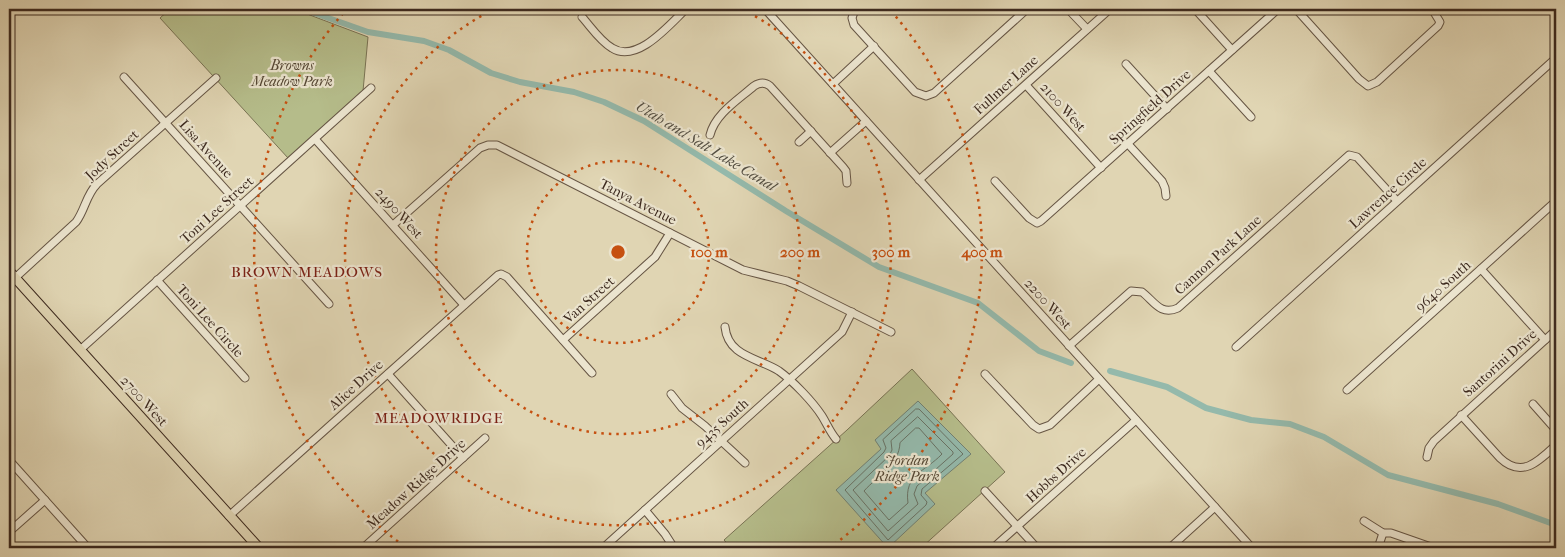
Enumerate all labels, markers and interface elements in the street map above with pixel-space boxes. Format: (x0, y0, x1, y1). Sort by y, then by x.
street label: Fullmer Lane (970, 52, 1042, 118)
park label: Browns Meadow Park (250, 57, 333, 90)
street label: Springfield Drive (1106, 66, 1194, 148)
street label: 2100 West (1036, 79, 1090, 135)
water label: Utah and Salt Lake Canal (632, 97, 782, 196)
street label: Lisa Avenue (175, 116, 237, 182)
street label: Jody Street (81, 126, 142, 185)
street label: Lawrence Circle (1346, 154, 1430, 232)
street label: Toni Lee Street (177, 173, 257, 247)
street label: Tanya Avenue (597, 175, 680, 229)
street label: 2490 West (371, 184, 427, 242)
street label: Cannon Park Lane (1171, 212, 1265, 298)
centre of rings (609, 243, 627, 261)
text: 100 m (690, 243, 728, 261)
text: 200 m (780, 243, 820, 261)
text: 300 m (872, 243, 911, 261)
text: 400 m (960, 243, 1003, 261)
street label: 9640 South (1412, 257, 1474, 315)
district label: BROWN MEADOWS (231, 263, 383, 281)
street label: Van Street (559, 273, 618, 328)
street label: 2200 West (1021, 275, 1075, 333)
street label: Toni Lee Circle (173, 281, 247, 361)
street label: Santorini Drive (1460, 325, 1540, 401)
street label: Alice Drive (325, 356, 387, 415)
street label: 2700 West (117, 372, 171, 430)
street label: 9435 South (692, 395, 752, 451)
district label: MEADOWRIDGE (374, 409, 504, 427)
street label: Meadow Ridge Drive (363, 435, 469, 533)
street label: Hobbs Drive (1022, 444, 1090, 506)
park label: Jordan Ridge Park (873, 452, 940, 485)

